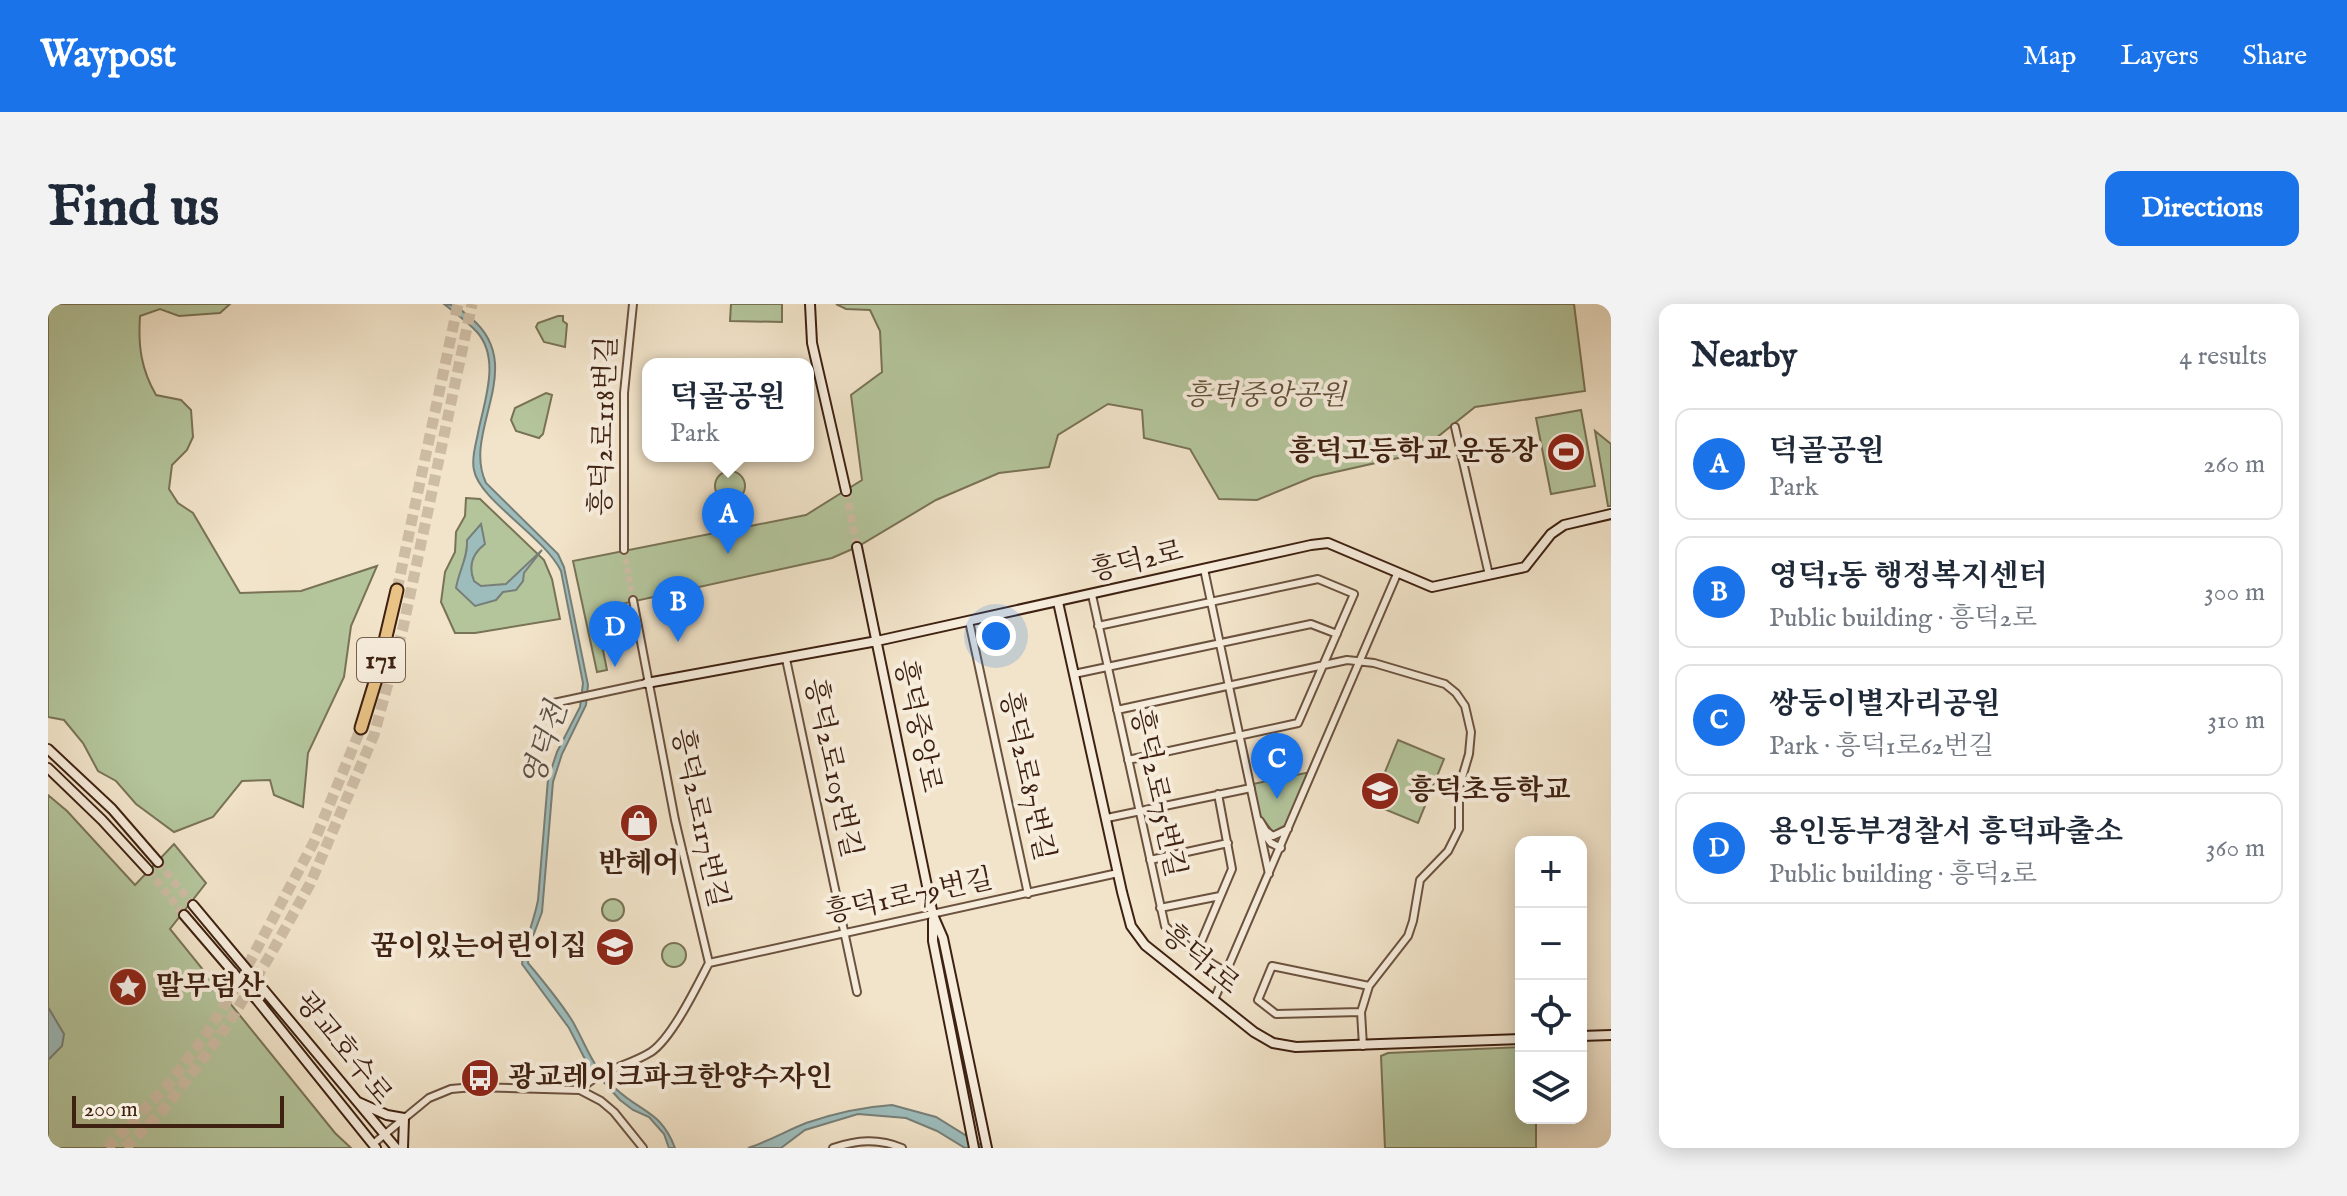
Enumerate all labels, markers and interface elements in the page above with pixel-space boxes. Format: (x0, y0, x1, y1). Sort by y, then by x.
text: Waypost (40, 32, 176, 80)
text: Map (2023, 39, 2076, 74)
text: Layers (2120, 39, 2199, 74)
text: Share (2243, 39, 2307, 74)
button: Directions (2105, 171, 2299, 246)
text: Find us (48, 173, 219, 244)
street label: 흥덕2로118번길 (584, 335, 626, 517)
text: Nearby (1691, 335, 1797, 378)
text: 4 results (2179, 340, 2267, 373)
popup (642, 358, 814, 462)
text: 덕골공원 (670, 379, 786, 417)
park label: 흥덕중앙공원 (1184, 379, 1348, 414)
text: Park (670, 417, 720, 450)
sports icon: 흥덕고등학교 운동장 (1545, 431, 1587, 473)
text: 덕골공원 (1769, 433, 1885, 471)
place label: 흥덕고등학교 운동장 (1288, 435, 1539, 470)
text: A (1710, 448, 1728, 481)
text: 260 m (2203, 448, 2265, 481)
text: Park (1769, 471, 1818, 504)
pin: A (702, 488, 754, 554)
street label: 흥덕2로 (1087, 534, 1187, 590)
text: 영덕1동 행정복지센터 (1769, 558, 2048, 596)
pin: B (652, 576, 704, 642)
text: B (1710, 576, 1728, 609)
text: 300 m (2204, 576, 2265, 609)
pin: D (589, 601, 641, 667)
text: Public building · 흥덕2로 (1769, 602, 2037, 635)
your location (976, 616, 1016, 656)
road number: 171 (357, 638, 405, 682)
street label: 흥덕중앙로 (886, 656, 948, 796)
street label: 흥덕2로105번길 (796, 675, 868, 861)
text: 쌍둥이별자리공원 (1769, 686, 2001, 724)
street label: 흥덕2로87번길 (991, 688, 1061, 864)
water label: 영덕천 (514, 696, 578, 792)
text: C (1710, 704, 1728, 737)
text: 310 m (2207, 704, 2265, 737)
street label: 흥덕2로75번길 (1122, 705, 1192, 881)
street label: 흥덕2로117번길 (663, 725, 735, 911)
text: Park · 흥덕1로62번길 (1769, 730, 1994, 763)
pin: C (1251, 733, 1303, 799)
school or university icon: 흥덕초등학교 (1359, 770, 1401, 812)
place label: 흥덕초등학교 (1408, 774, 1570, 809)
shop icon: 반헤어 (618, 802, 660, 844)
text: 용인동부경찰서 흥덕파출소 (1769, 814, 2123, 852)
text: D (1709, 832, 1729, 865)
text: 360 m (2206, 832, 2265, 865)
map controls (1515, 836, 1587, 1124)
button: + (1515, 836, 1587, 908)
place label: 반헤어 (598, 847, 680, 882)
text: Public building · 흥덕2로 (1769, 858, 2037, 891)
street label: 흥덕1로79번길 (822, 862, 996, 932)
button: − (1515, 908, 1587, 980)
street label: 흥덕1로 (1154, 917, 1246, 1003)
school or university icon: 꿈이있는어린이집 (594, 926, 636, 968)
place label: 꿈이있는어린이집 (371, 930, 587, 965)
place icon: 말무덤산 (107, 966, 149, 1008)
place label: 말무덤산 (156, 970, 265, 1005)
button: locate (1515, 980, 1587, 1052)
street label: 광교호수로 (287, 985, 399, 1113)
button: layers (1515, 1052, 1587, 1124)
bus stop icon: 광교레이크파크한양수자인 (459, 1057, 501, 1099)
place label: 광교레이크파크한양수자인 (508, 1061, 833, 1096)
scale bar (72, 1092, 284, 1128)
text: 200 m (84, 1096, 138, 1124)

